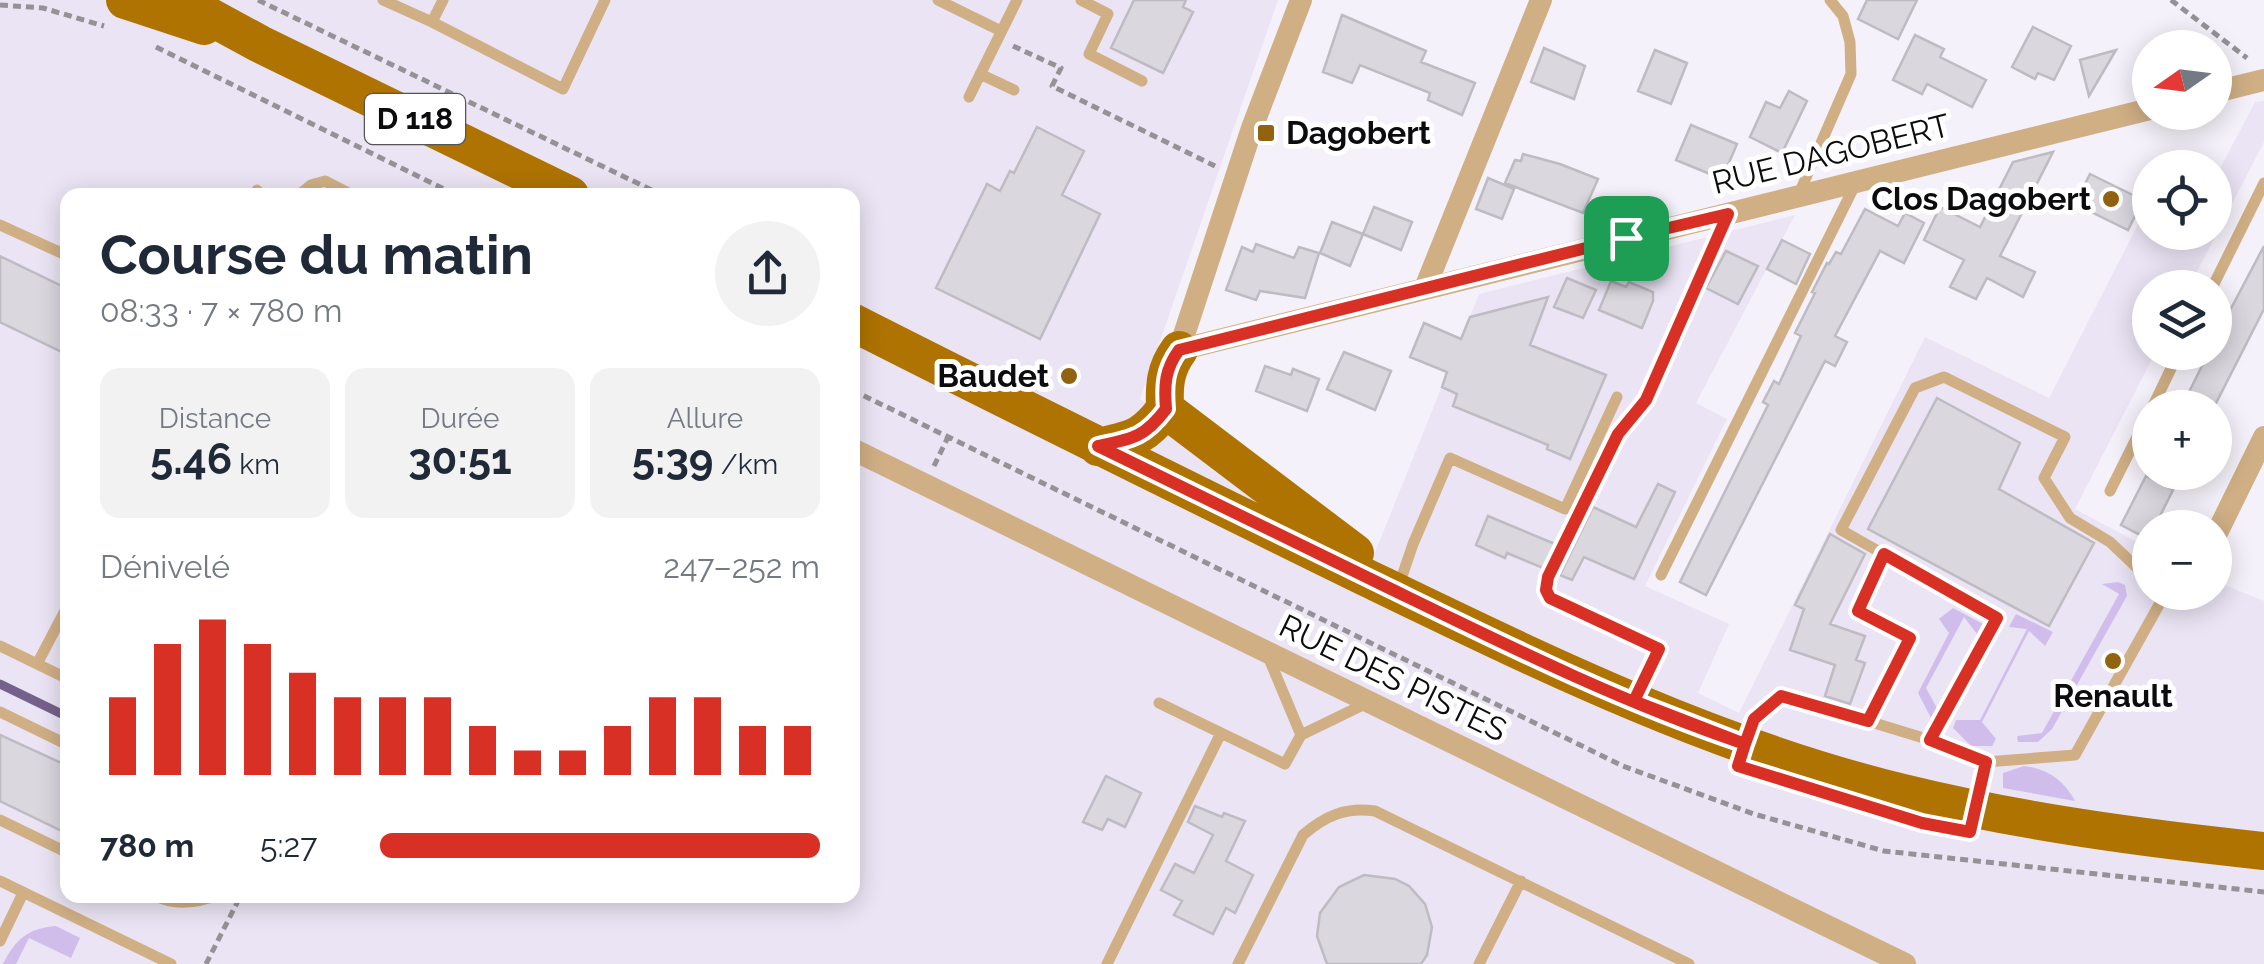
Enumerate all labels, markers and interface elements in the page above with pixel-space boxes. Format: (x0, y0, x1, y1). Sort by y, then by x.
north arrow (2132, 30, 2232, 130)
map controls (2132, 30, 2232, 610)
road number: D 118 (365, 94, 465, 144)
street label: RUE DAGOBERT (1708, 106, 1953, 201)
place label: Dagobert (1286, 114, 1431, 151)
marker: Dagobert (1255, 122, 1277, 144)
button: locate (2132, 150, 2232, 250)
place label: Clos Dagobert (1871, 180, 2091, 217)
marker: Clos Dagobert (2100, 188, 2122, 210)
pin (1584, 196, 1669, 281)
icon: arrive (1599, 211, 1654, 266)
button: share (715, 221, 820, 326)
text: Course du matin (100, 222, 533, 287)
button: layers (2132, 270, 2232, 370)
text: 08:33 · 7 × 780 m (100, 292, 342, 329)
place label: Baudet (937, 357, 1049, 394)
marker: Baudet (1058, 365, 1080, 387)
button: + (2132, 390, 2232, 490)
text: Distance (159, 402, 271, 435)
text: Durée (421, 402, 499, 435)
text: Allure (667, 402, 743, 435)
text: 5.46 (150, 435, 232, 484)
text: 30:51 (408, 435, 512, 484)
text: 5:39 (632, 435, 714, 484)
text: km (232, 448, 280, 481)
text: /km (714, 448, 778, 481)
button: − (2132, 510, 2232, 610)
text: Dénivelé (100, 548, 230, 585)
text: 247–252 m (663, 548, 820, 585)
street label: RUE DES PISTES (1274, 607, 1513, 749)
marker: Renault (2102, 650, 2124, 672)
place label: Renault (2053, 677, 2173, 714)
text: 780 m (100, 827, 194, 864)
text: 5:27 (260, 827, 317, 864)

